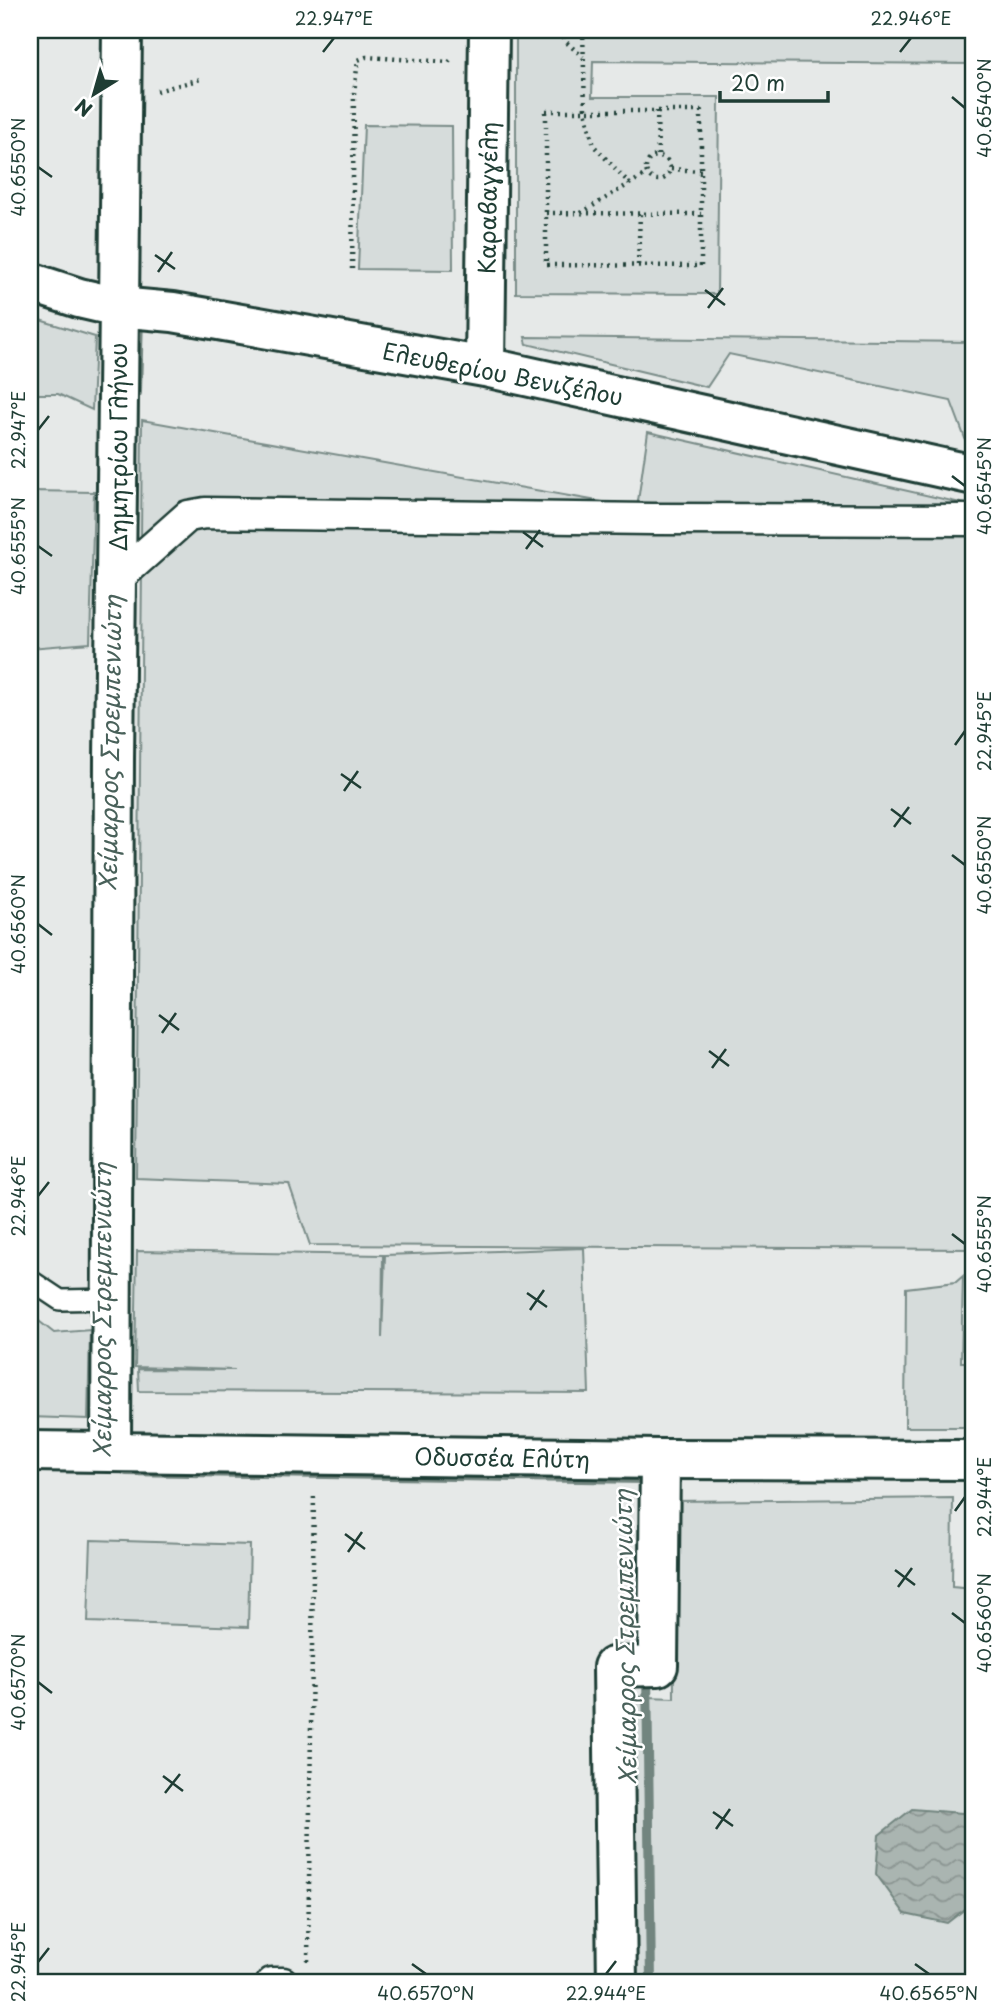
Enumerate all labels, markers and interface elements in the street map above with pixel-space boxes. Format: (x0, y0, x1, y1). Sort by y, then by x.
text: 22.947°E (295, 4, 373, 31)
text: 22.946°E (870, 4, 952, 31)
text: 40.6540°N (970, 58, 997, 158)
north arrow (60, 60, 130, 130)
scale bar (720, 60, 829, 104)
text: 20 m (731, 66, 785, 98)
text: N (69, 93, 98, 124)
text: 40.6550°N (4, 117, 31, 217)
street label: Καραβαγγέλη (468, 122, 506, 274)
street label: Ελευθερίου Βενιζέλου (380, 332, 626, 414)
street label: Δημητρίου Γλήνου (100, 343, 135, 551)
text: 22.947°E (4, 391, 31, 469)
text: 40.6545°N (970, 437, 997, 535)
text: 40.6555°N (4, 497, 31, 595)
water label: Χείμαρρος Στρεμπενιώτη (88, 595, 130, 891)
text: 22.945°E (970, 691, 997, 771)
text: 40.6550°N (970, 815, 997, 915)
text: 40.6560°N (4, 874, 31, 974)
text: 22.946°E (4, 1155, 31, 1237)
water label: Χείμαρρος Στρεμπενιώτη (83, 1162, 119, 1458)
text: 40.6555°N (970, 1195, 997, 1293)
street label: Οδυσσέα Ελύτη (414, 1438, 590, 1476)
text: 22.944°E (970, 1457, 997, 1537)
water label: Χείμαρρος Στρεμπενιώτη (603, 1489, 645, 1785)
text: 40.6560°N (970, 1573, 997, 1673)
text: 40.6570°N (4, 1633, 31, 1731)
text: 22.945°E (4, 1922, 31, 2002)
text: 40.6570°N (377, 1979, 475, 2006)
text: 22.944°E (566, 1979, 646, 2006)
text: 40.6565°N (880, 1979, 978, 2006)

